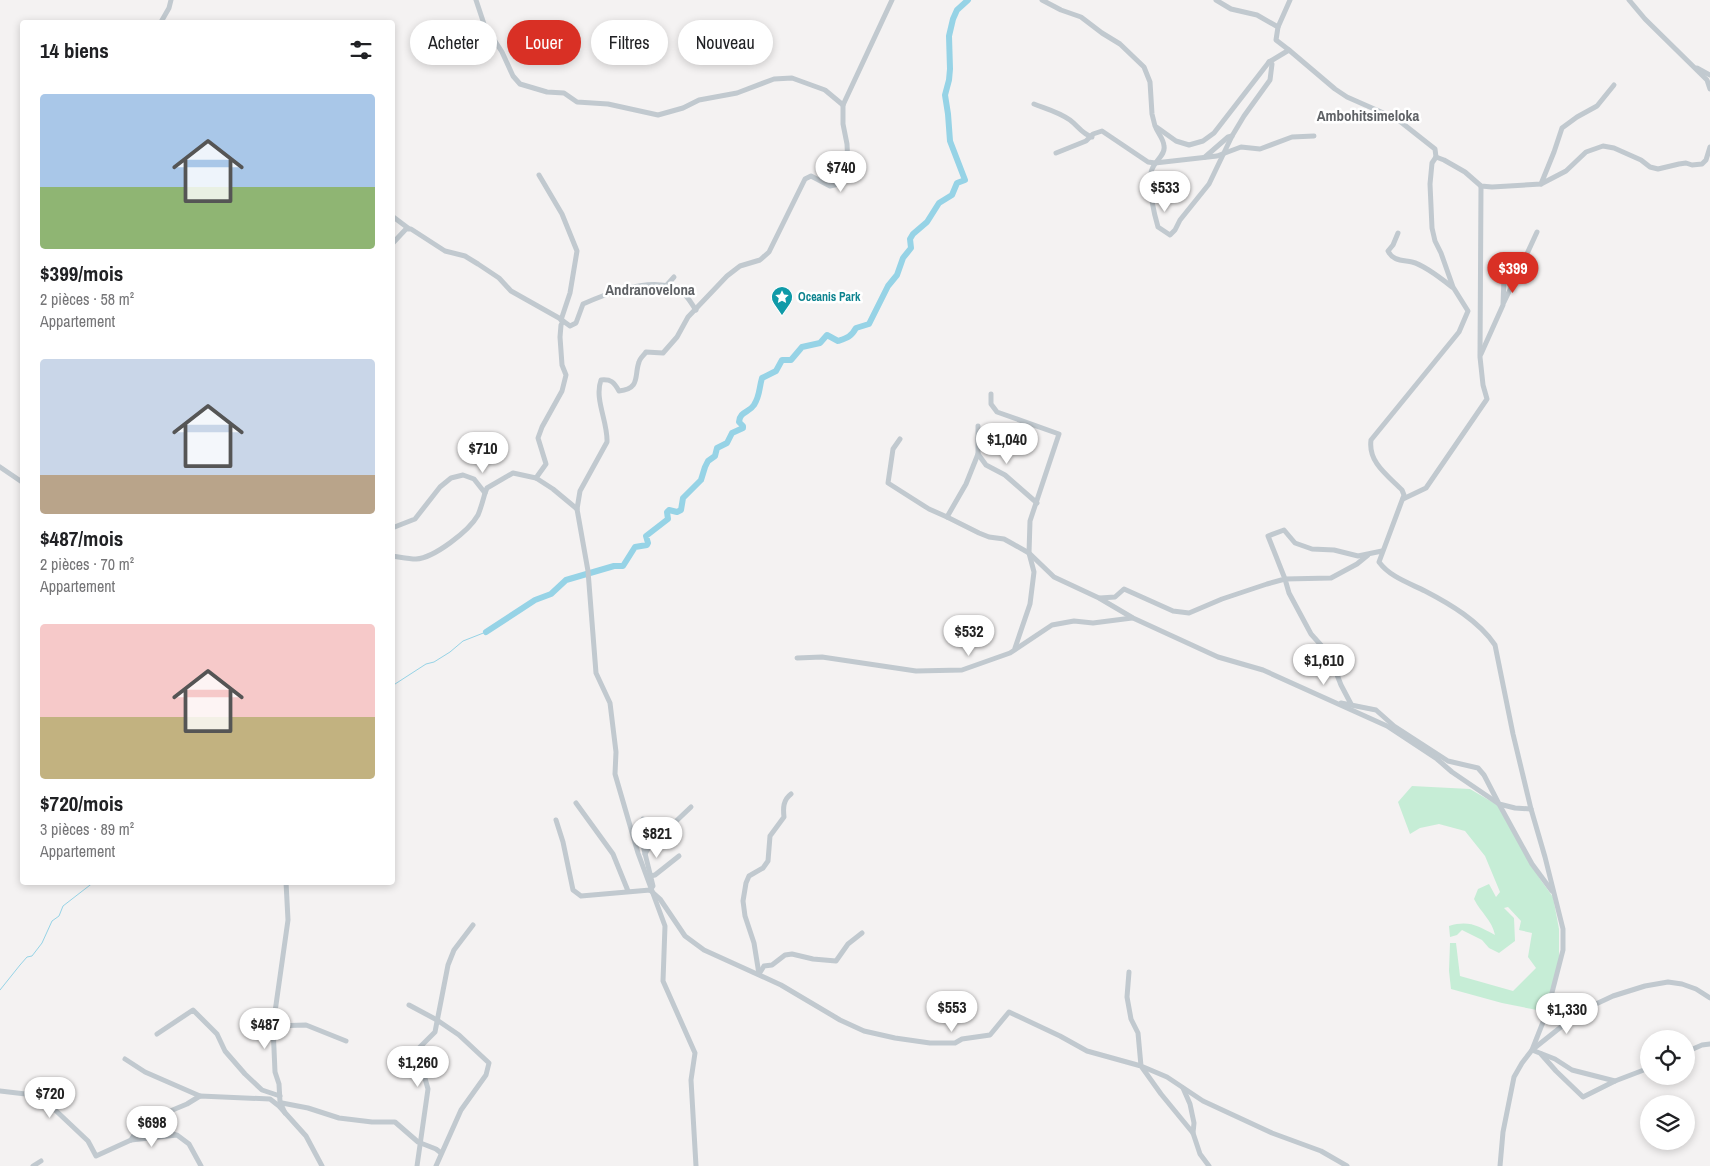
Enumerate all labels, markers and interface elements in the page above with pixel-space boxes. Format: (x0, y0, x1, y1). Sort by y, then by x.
chip: Acheter (410, 20, 497, 65)
chip: Louer (507, 20, 581, 65)
chip: Filtres (591, 20, 668, 65)
chip: Nouveau (678, 20, 773, 65)
text: 14 biens (40, 36, 109, 65)
icon: filters (347, 36, 375, 64)
district label: Ambohitsimeloka (1317, 105, 1419, 126)
icon: home (163, 126, 253, 216)
pin: $740 (811, 150, 871, 193)
text: $740 (826, 156, 856, 178)
pin: $533 (1135, 170, 1195, 213)
text: $533 (1150, 176, 1180, 198)
pin: $399 (1483, 252, 1543, 294)
text: $399 (1498, 257, 1528, 279)
text: $399/mois (40, 259, 123, 288)
district label: Andranovelona (605, 279, 695, 300)
place icon: Oceanis Park (770, 285, 794, 316)
text: 2 pièces · 58 m² (40, 288, 134, 310)
place label: Oceanis Park (798, 289, 861, 305)
text: Appartement (40, 310, 115, 332)
icon: home (163, 391, 253, 481)
pin: $1,040 (966, 422, 1048, 465)
text: $1,040 (987, 428, 1027, 450)
pin: $710 (453, 432, 513, 474)
text: $710 (468, 437, 498, 459)
text: $487/mois (40, 524, 123, 553)
text: 2 pièces · 70 m² (40, 553, 134, 575)
text: Appartement (40, 575, 115, 597)
pin: $532 (939, 614, 999, 657)
text: $532 (954, 620, 984, 642)
pin: $1,610 (1283, 644, 1365, 686)
text: $1,610 (1304, 649, 1344, 671)
icon: home (163, 656, 253, 746)
text: $720/mois (40, 789, 123, 818)
pin: $821 (627, 816, 687, 859)
text: 3 pièces · 89 m² (40, 818, 134, 840)
text: $821 (642, 822, 672, 844)
text: Appartement (40, 840, 115, 862)
pin: $553 (922, 990, 982, 1033)
pin: $1,330 (1526, 992, 1608, 1035)
text: $553 (937, 996, 967, 1018)
text: $1,330 (1547, 998, 1587, 1020)
pin: $487 (235, 1008, 295, 1050)
text: $487 (250, 1013, 280, 1035)
map controls (1640, 1030, 1695, 1150)
button: locate (1640, 1030, 1695, 1085)
pin: $1,260 (377, 1046, 459, 1088)
text: $1,260 (398, 1051, 438, 1073)
pin: $720 (20, 1076, 80, 1119)
text: $720 (35, 1082, 65, 1104)
button: layers (1640, 1095, 1695, 1150)
pin: $698 (122, 1106, 182, 1148)
text: $698 (137, 1111, 167, 1133)

